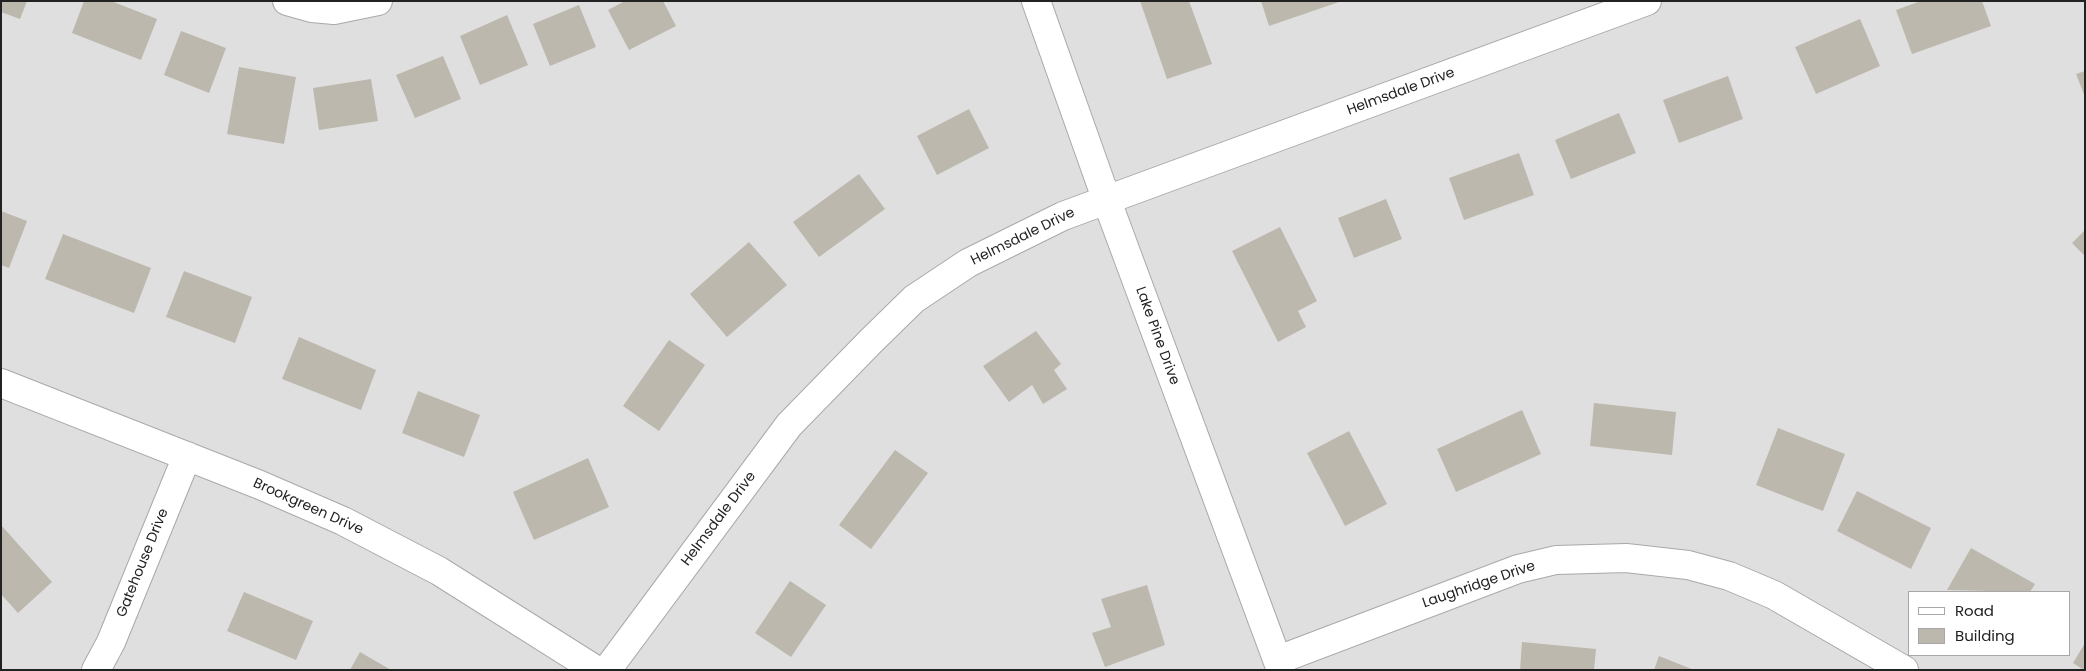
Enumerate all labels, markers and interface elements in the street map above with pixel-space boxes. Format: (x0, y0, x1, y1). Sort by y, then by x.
street label: Helmsdale Drive (1345, 65, 1457, 119)
street label: Helmsdale Drive (968, 205, 1078, 269)
street label: Lake Pine Drive (1131, 285, 1183, 387)
street label: Helmsdale Drive (678, 469, 760, 569)
street label: Brookgreen Drive (250, 475, 366, 539)
street label: Gatehouse Drive (114, 506, 172, 620)
street label: Laughridge Drive (1420, 558, 1538, 612)
legend (1908, 591, 2071, 656)
text: Road (1955, 600, 1994, 621)
text: Building (1955, 625, 2015, 646)

